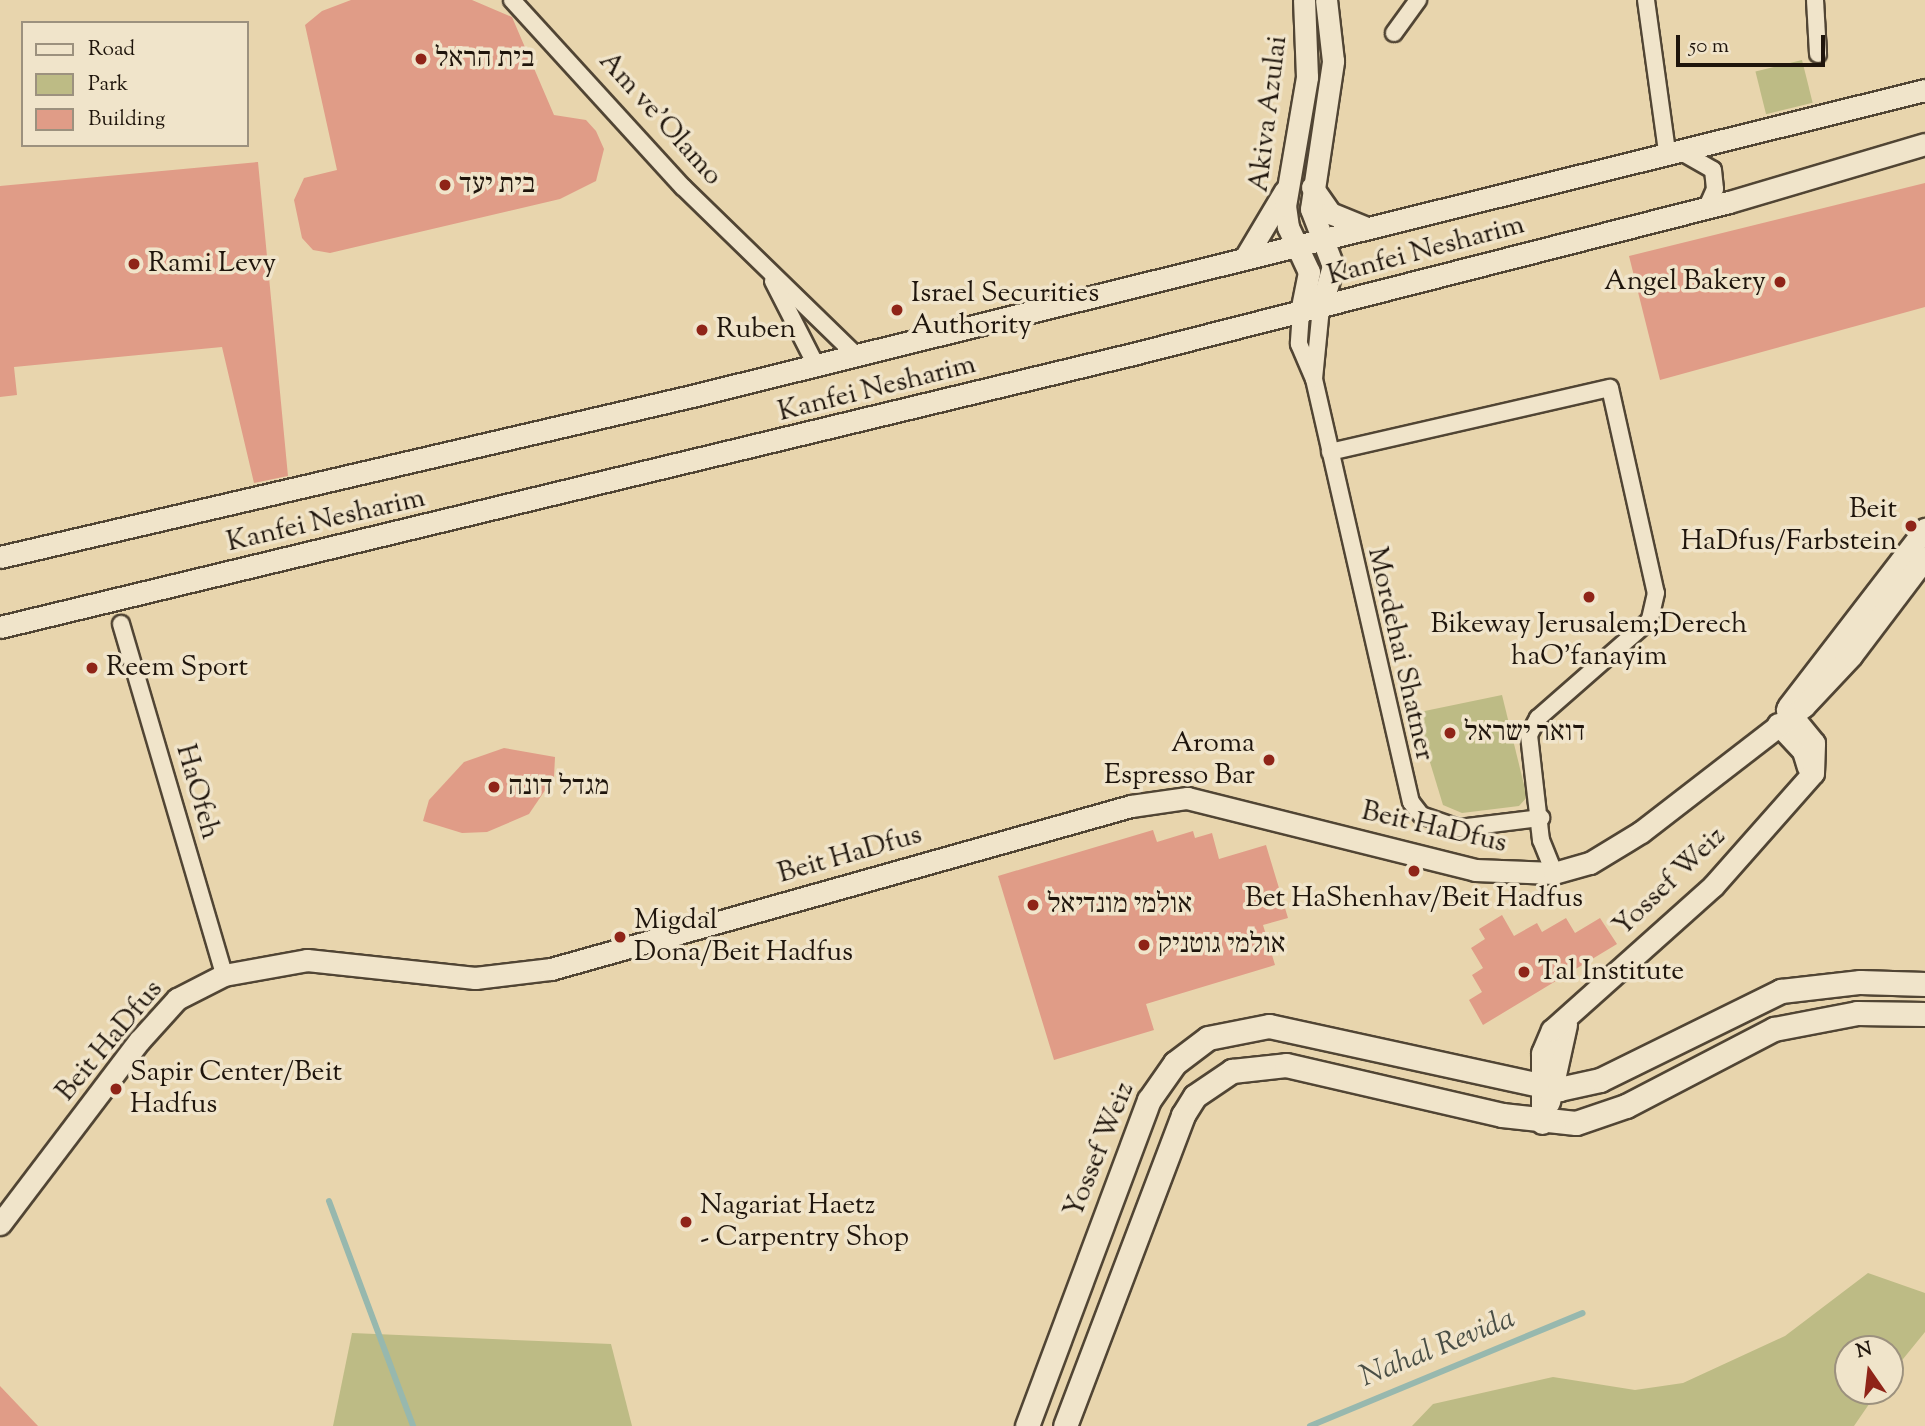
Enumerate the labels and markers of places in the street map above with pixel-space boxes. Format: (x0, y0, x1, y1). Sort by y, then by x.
place label: בית הראל (435, 42, 534, 76)
marker: בית הראל (413, 51, 429, 67)
place label: בית יעד (459, 168, 535, 202)
marker: בית יעד (437, 177, 453, 193)
place label: Rami Levy (148, 247, 276, 281)
marker: Rami Levy (126, 256, 142, 272)
place label: Angel Bakery (1604, 265, 1766, 299)
marker: Angel Bakery (1772, 274, 1788, 290)
place label: Israel Securities Authority (911, 277, 1099, 343)
marker: Israel Securities Authority (889, 302, 905, 318)
place label: Ruben (716, 313, 796, 347)
marker: Ruben (694, 322, 710, 338)
place label: Beit HaDfus/Farbstein (1681, 493, 1897, 559)
marker: Beit HaDfus/Farbstein (1903, 518, 1919, 534)
marker: Bikeway Jerusalem;Derech haO'fanayim (1581, 589, 1597, 605)
place label: Bikeway Jerusalem;Derech haO'fanayim (1431, 608, 1747, 674)
place label: Reem Sport (106, 651, 248, 685)
marker: Reem Sport (84, 660, 100, 676)
place label: דואר ישראל (1464, 716, 1585, 750)
marker: דואר ישראל (1442, 725, 1458, 741)
place label: Aroma Espresso Bar (1104, 727, 1255, 793)
marker: Aroma Espresso Bar (1261, 752, 1277, 768)
place label: מגדל דונה (508, 770, 609, 804)
marker: מגדל דונה (486, 779, 502, 795)
marker: Bet HaShenhav/Beit Hadfus (1406, 863, 1422, 879)
place label: Bet HaShenhav/Beit Hadfus (1245, 882, 1583, 916)
place label: אולמי מונדיאל (1047, 888, 1192, 922)
marker: אולמי מונדיאל (1025, 897, 1041, 913)
place label: Migdal Dona/Beit Hadfus (634, 904, 853, 970)
place label: אולמי גוטניק (1158, 928, 1286, 962)
marker: Migdal Dona/Beit Hadfus (612, 929, 628, 945)
marker: אולמי גוטניק (1136, 937, 1152, 953)
place label: Tal Institute (1538, 955, 1684, 989)
marker: Tal Institute (1516, 964, 1532, 980)
place label: Sapir Center/Beit Hadfus (130, 1056, 342, 1122)
marker: Sapir Center/Beit Hadfus (108, 1081, 124, 1097)
place label: Nagariat Haetz - Carpentry Shop (700, 1189, 909, 1255)
marker: Nagariat Haetz - Carpentry Shop (678, 1214, 694, 1230)

